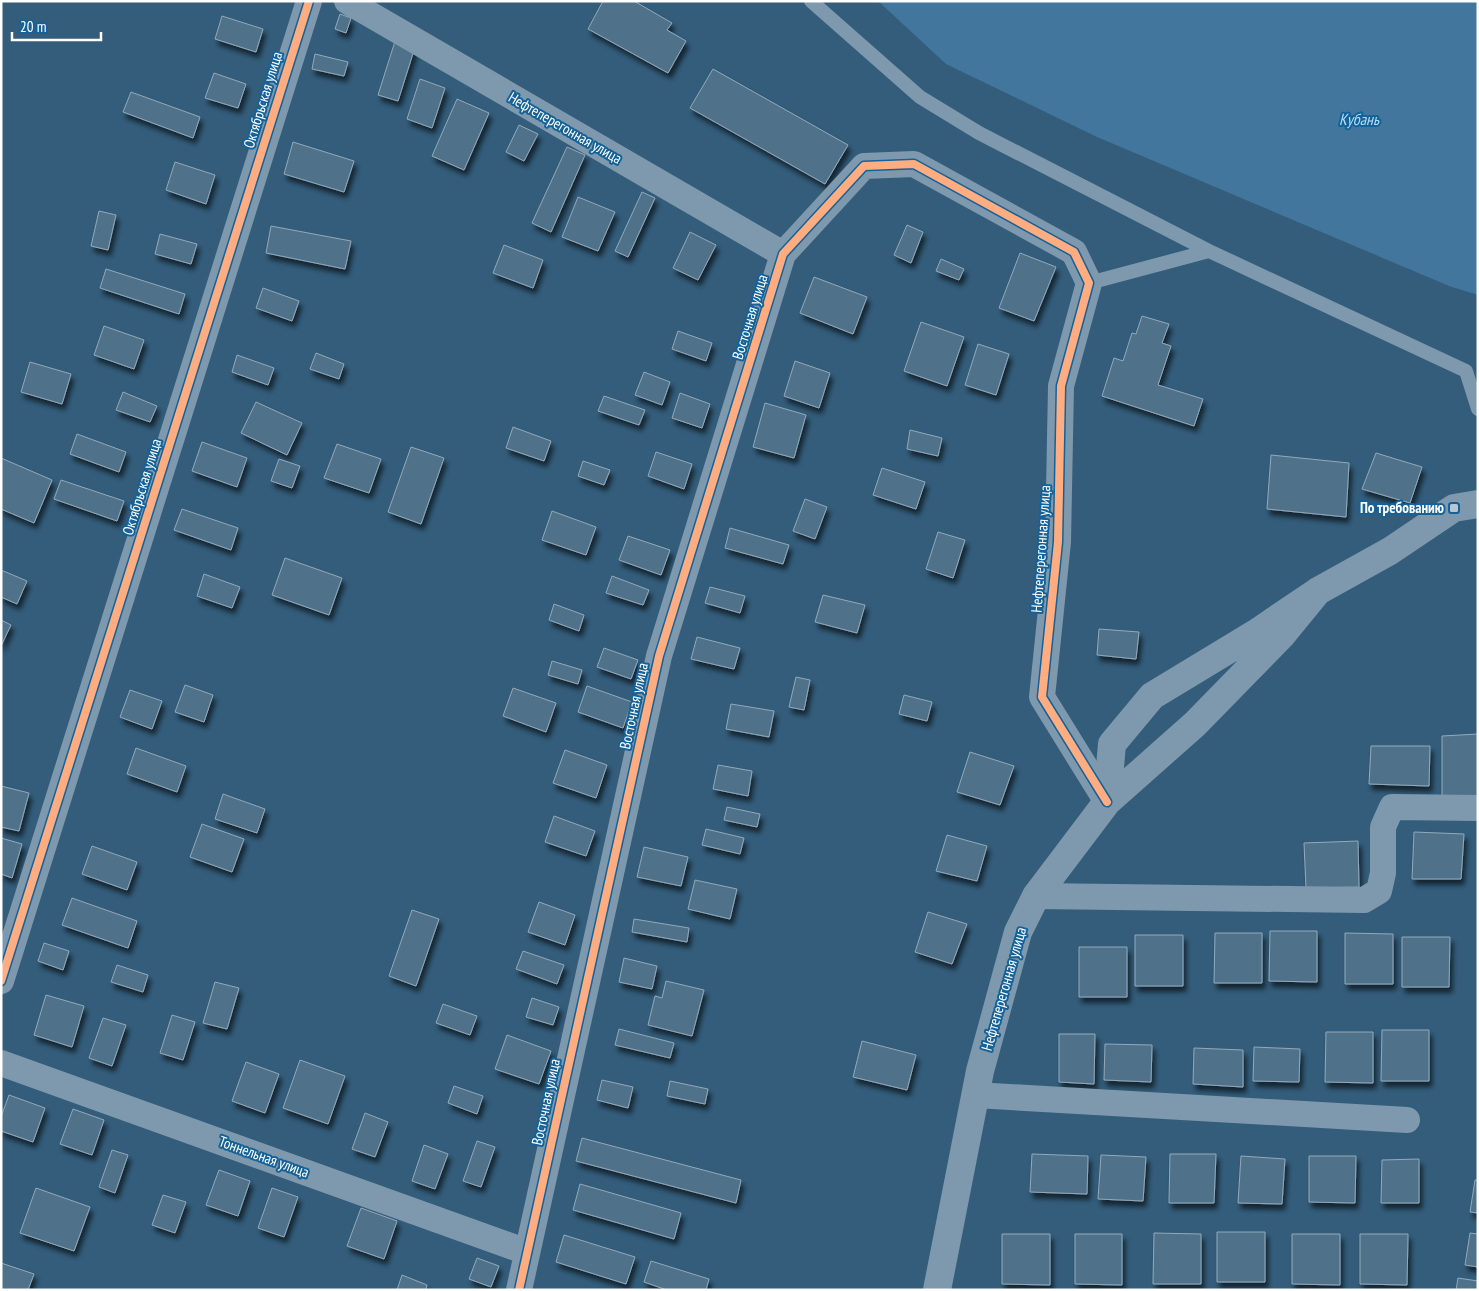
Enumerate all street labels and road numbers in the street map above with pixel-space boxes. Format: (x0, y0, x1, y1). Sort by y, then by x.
street label: Октябрьская улица (239, 49, 286, 150)
street label: Нефтеперегонная улица (505, 87, 625, 168)
street label: Восточная улица (728, 272, 771, 362)
street label: Октябрьская улица (118, 436, 165, 537)
street label: Нефтеперегонная улица (1027, 485, 1054, 613)
street label: Восточная улица (615, 661, 652, 751)
street label: Нефтеперегонная улица (977, 925, 1030, 1053)
street label: Восточная улица (527, 1057, 564, 1147)
street label: Тоннельная улица (216, 1131, 312, 1182)

